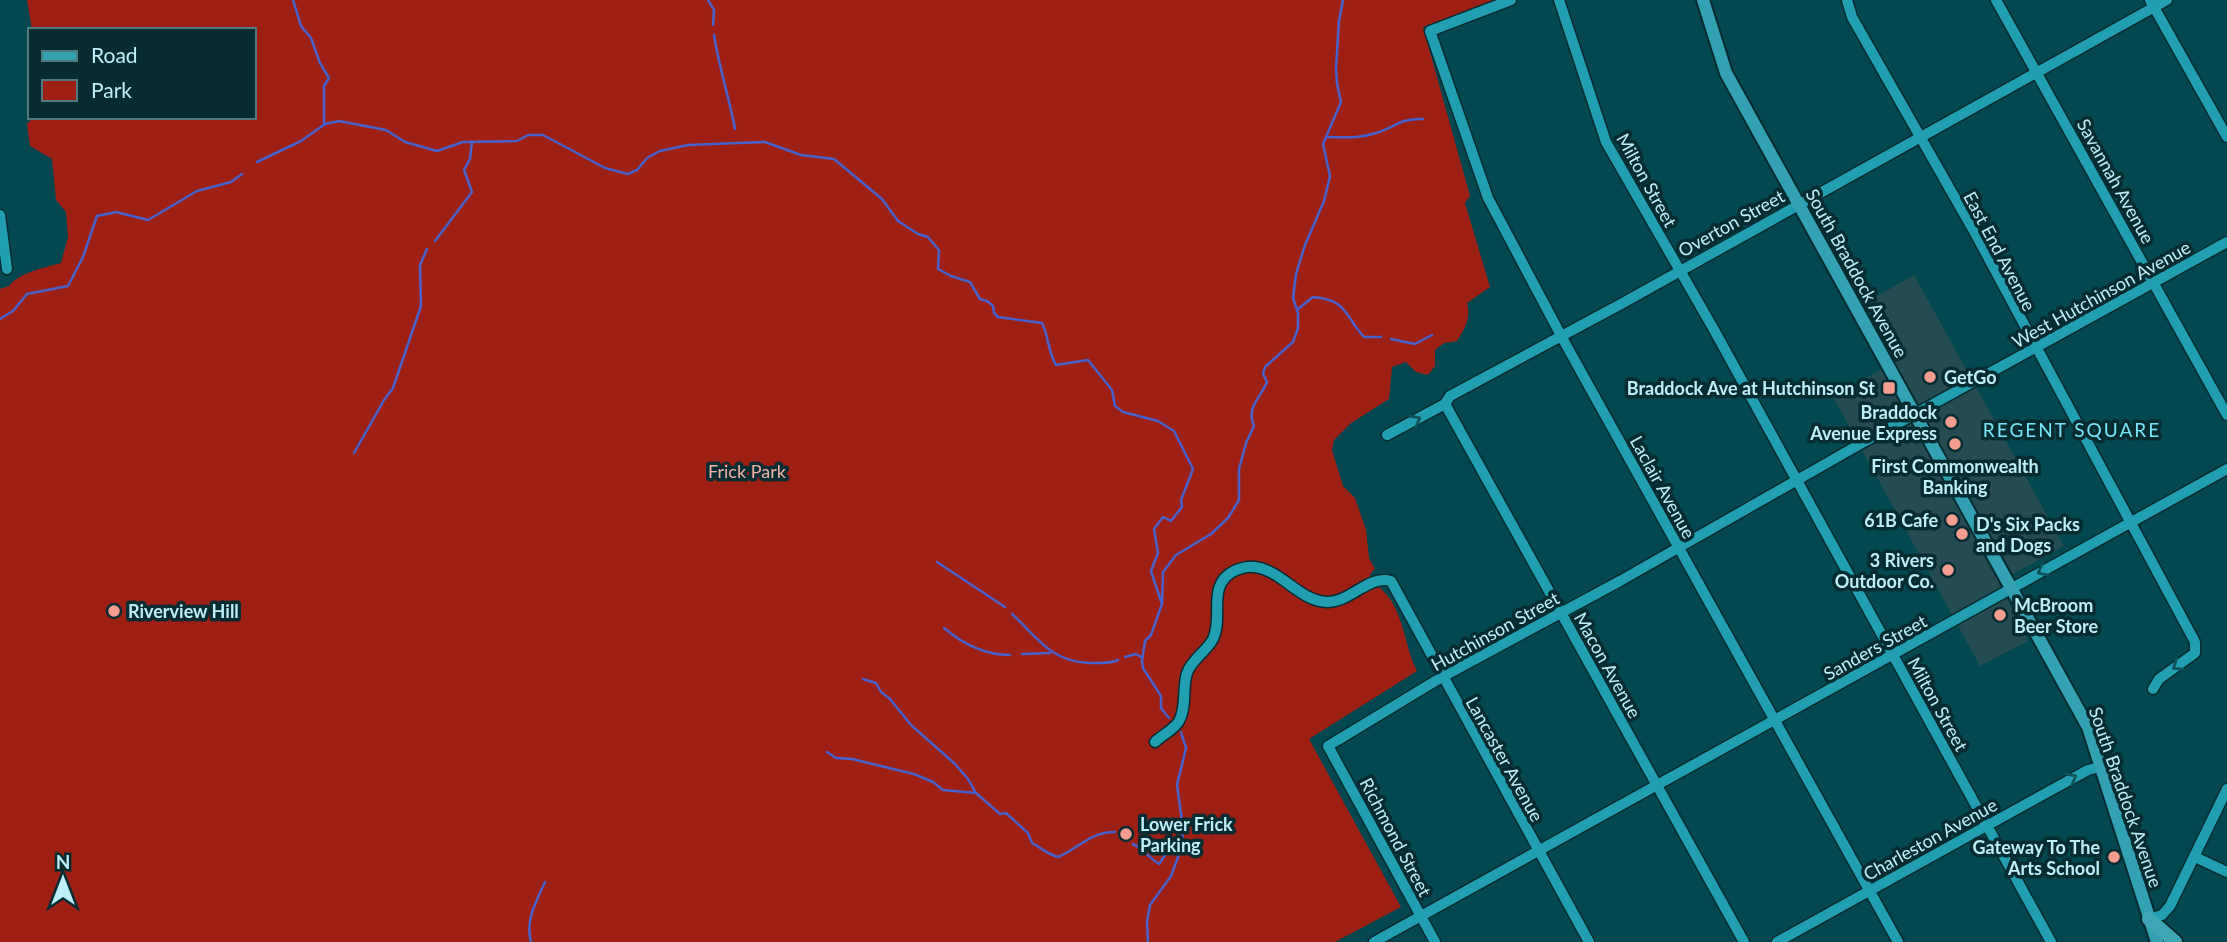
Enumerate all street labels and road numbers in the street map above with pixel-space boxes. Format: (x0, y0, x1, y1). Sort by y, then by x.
street label: Savannah Avenue (2073, 115, 2159, 247)
street label: Milton Street (1612, 129, 1682, 231)
street label: Overton Street (1674, 184, 1788, 261)
street label: South Braddock Avenue (1801, 185, 1913, 361)
street label: East End Avenue (1959, 188, 2041, 314)
street label: West Hutchinson Avenue (2008, 236, 2194, 352)
street label: Laclair Avenue (1626, 432, 1700, 542)
street label: Hutchinson Street (1427, 586, 1563, 675)
street label: Macon Avenue (1570, 608, 1646, 722)
street label: Sanders Street (1820, 609, 1931, 684)
street label: Milton Street (1903, 653, 1973, 755)
street label: Lancaster Avenue (1462, 693, 1548, 825)
street label: South Braddock Avenue (2085, 704, 2167, 890)
street label: Richmond Street (1355, 774, 1437, 901)
street label: Charleston Avenue (1859, 793, 2001, 885)

